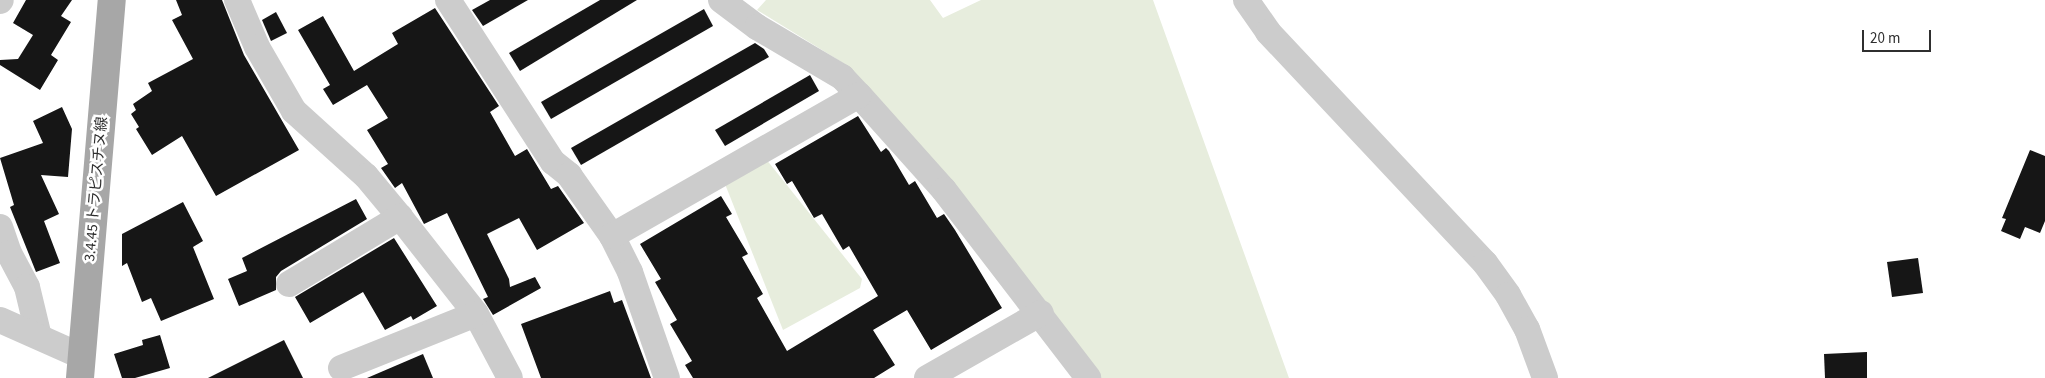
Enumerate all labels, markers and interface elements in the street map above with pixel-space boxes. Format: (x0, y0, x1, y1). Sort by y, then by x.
scale bar (1865, 20, 1934, 52)
text: 20 m (1870, 28, 1900, 49)
street label: 3.4.45 トラピスチヌ線 (81, 116, 111, 262)

